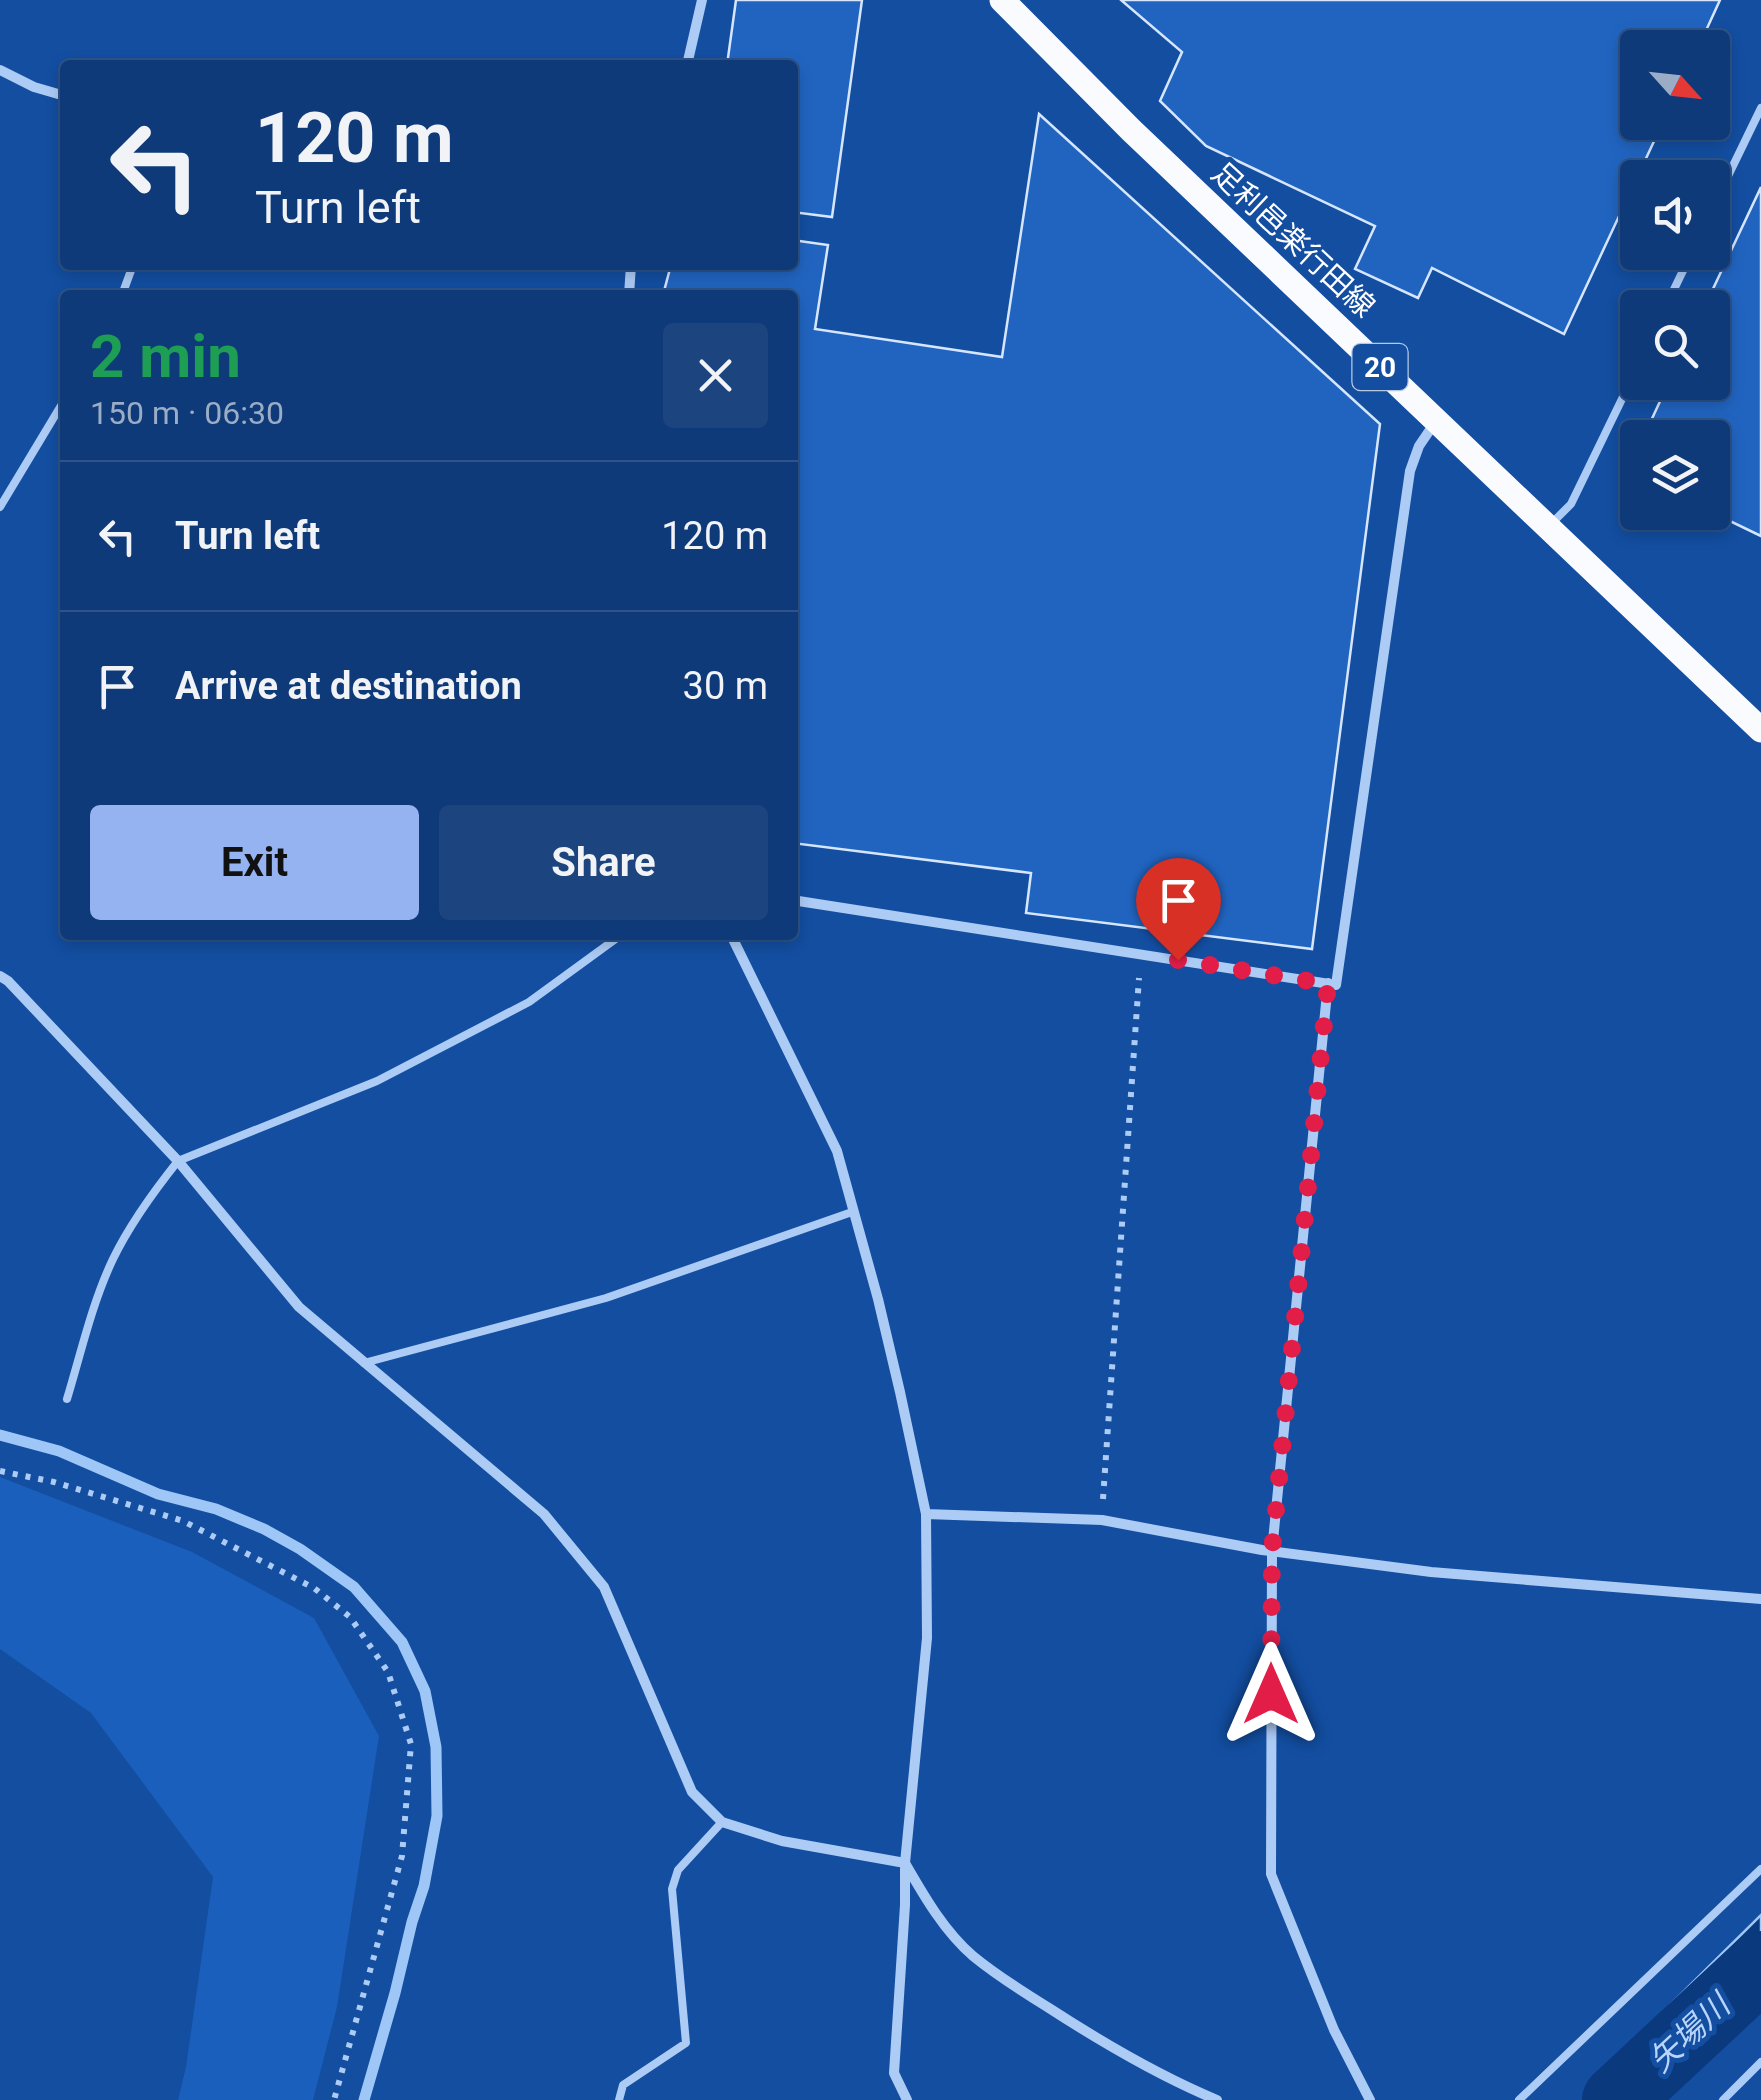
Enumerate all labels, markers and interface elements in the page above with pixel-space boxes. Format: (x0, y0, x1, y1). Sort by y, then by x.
north arrow (1620, 30, 1730, 140)
map controls (1620, 30, 1730, 530)
text: 120 m (255, 97, 454, 179)
icon: left (90, 100, 220, 230)
street label: 足利邑楽行田線 (1205, 155, 1382, 324)
button: sound (1620, 160, 1730, 270)
text: Turn left (255, 181, 421, 234)
button: search (1620, 290, 1730, 400)
text: 2 min (90, 321, 241, 392)
button: close (663, 323, 768, 428)
road number: 20 (1352, 344, 1408, 390)
text: 150 m · 06:30 (90, 394, 284, 432)
button: layers (1620, 420, 1730, 530)
icon: left (90, 509, 145, 564)
text: Turn left (175, 514, 320, 558)
text: 120 m (661, 514, 768, 558)
icon: arrive (90, 659, 145, 714)
text: Arrive at destination (175, 664, 522, 708)
text: 30 m (683, 664, 768, 708)
button: Exit (90, 805, 419, 920)
button: Share (439, 805, 768, 920)
pin (1136, 858, 1221, 961)
icon: arrive (1151, 873, 1206, 928)
position arrow (1219, 1642, 1323, 1746)
water label: 矢場川 (1641, 1984, 1739, 2080)

